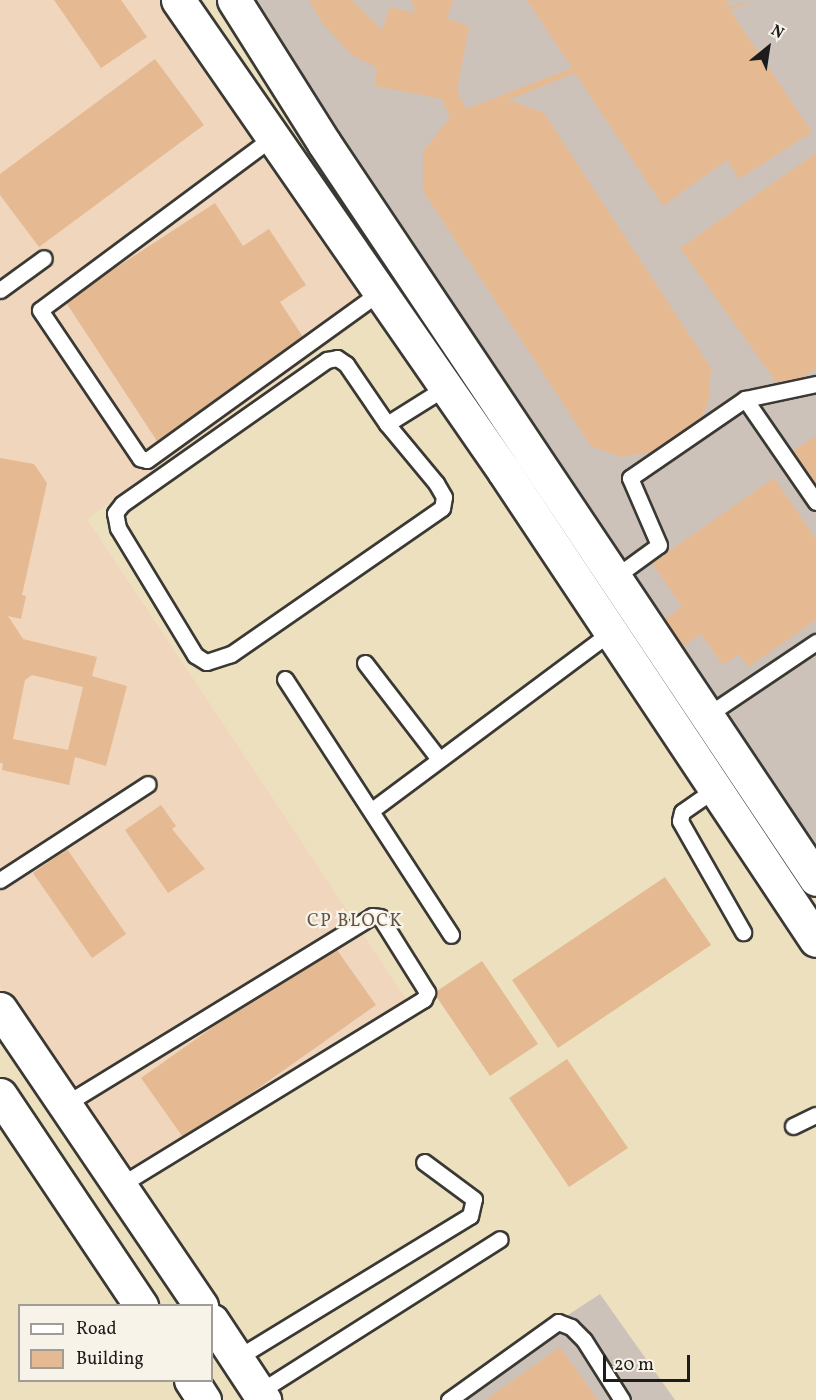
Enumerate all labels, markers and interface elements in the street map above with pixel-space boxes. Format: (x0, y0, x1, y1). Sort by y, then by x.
north arrow (738, 18, 798, 78)
text: N (766, 20, 788, 45)
district label: CP BLOCK (307, 911, 403, 933)
legend (18, 1304, 213, 1382)
text: Road (76, 1317, 117, 1342)
scale bar (606, 1343, 693, 1381)
text: Building (76, 1347, 144, 1372)
text: 20 m (614, 1353, 654, 1378)

